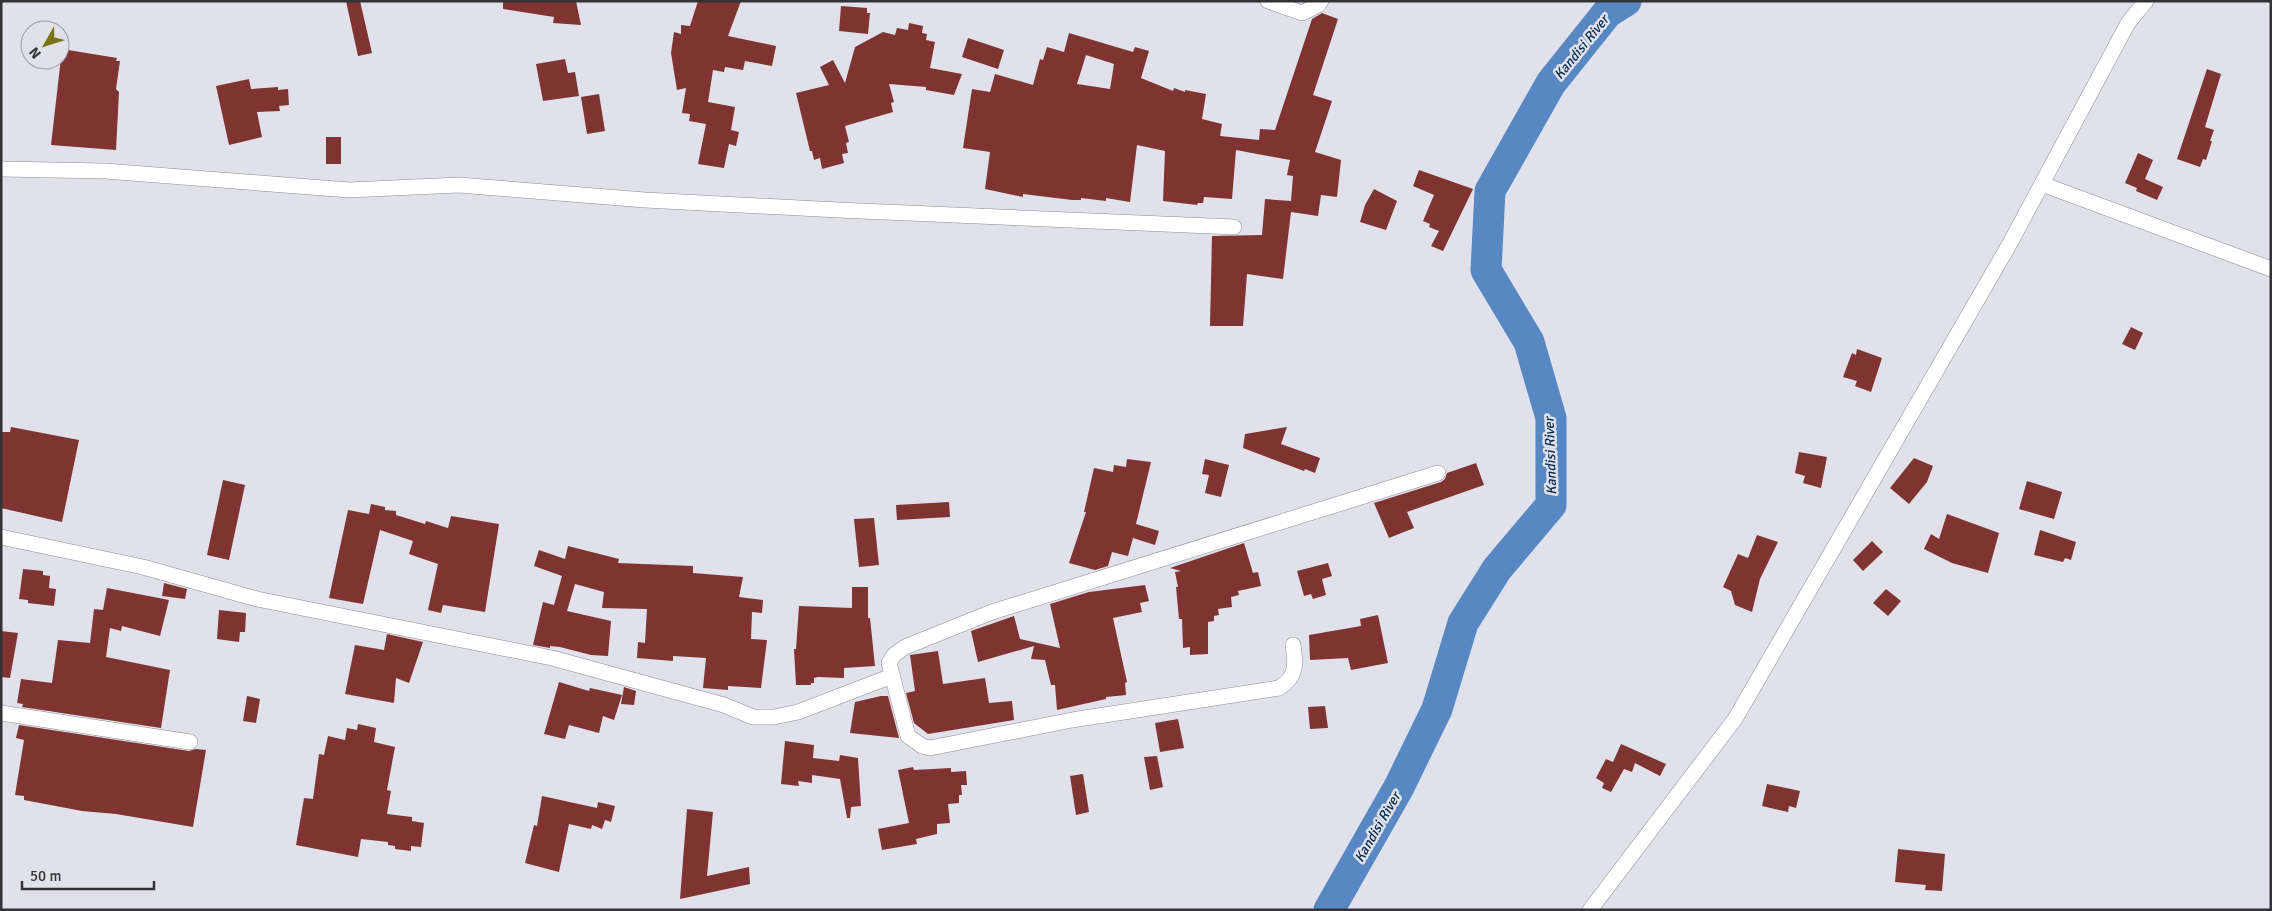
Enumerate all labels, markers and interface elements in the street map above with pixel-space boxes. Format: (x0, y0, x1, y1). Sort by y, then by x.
water label: Kandisi River (1550, 10, 1614, 83)
north arrow (20, 20, 70, 70)
text: N (26, 44, 45, 62)
water label: Kandisi River (1541, 415, 1560, 495)
water label: Kandisi River (1351, 788, 1405, 865)
scale bar (22, 858, 155, 890)
text: 50 m (30, 867, 61, 885)

